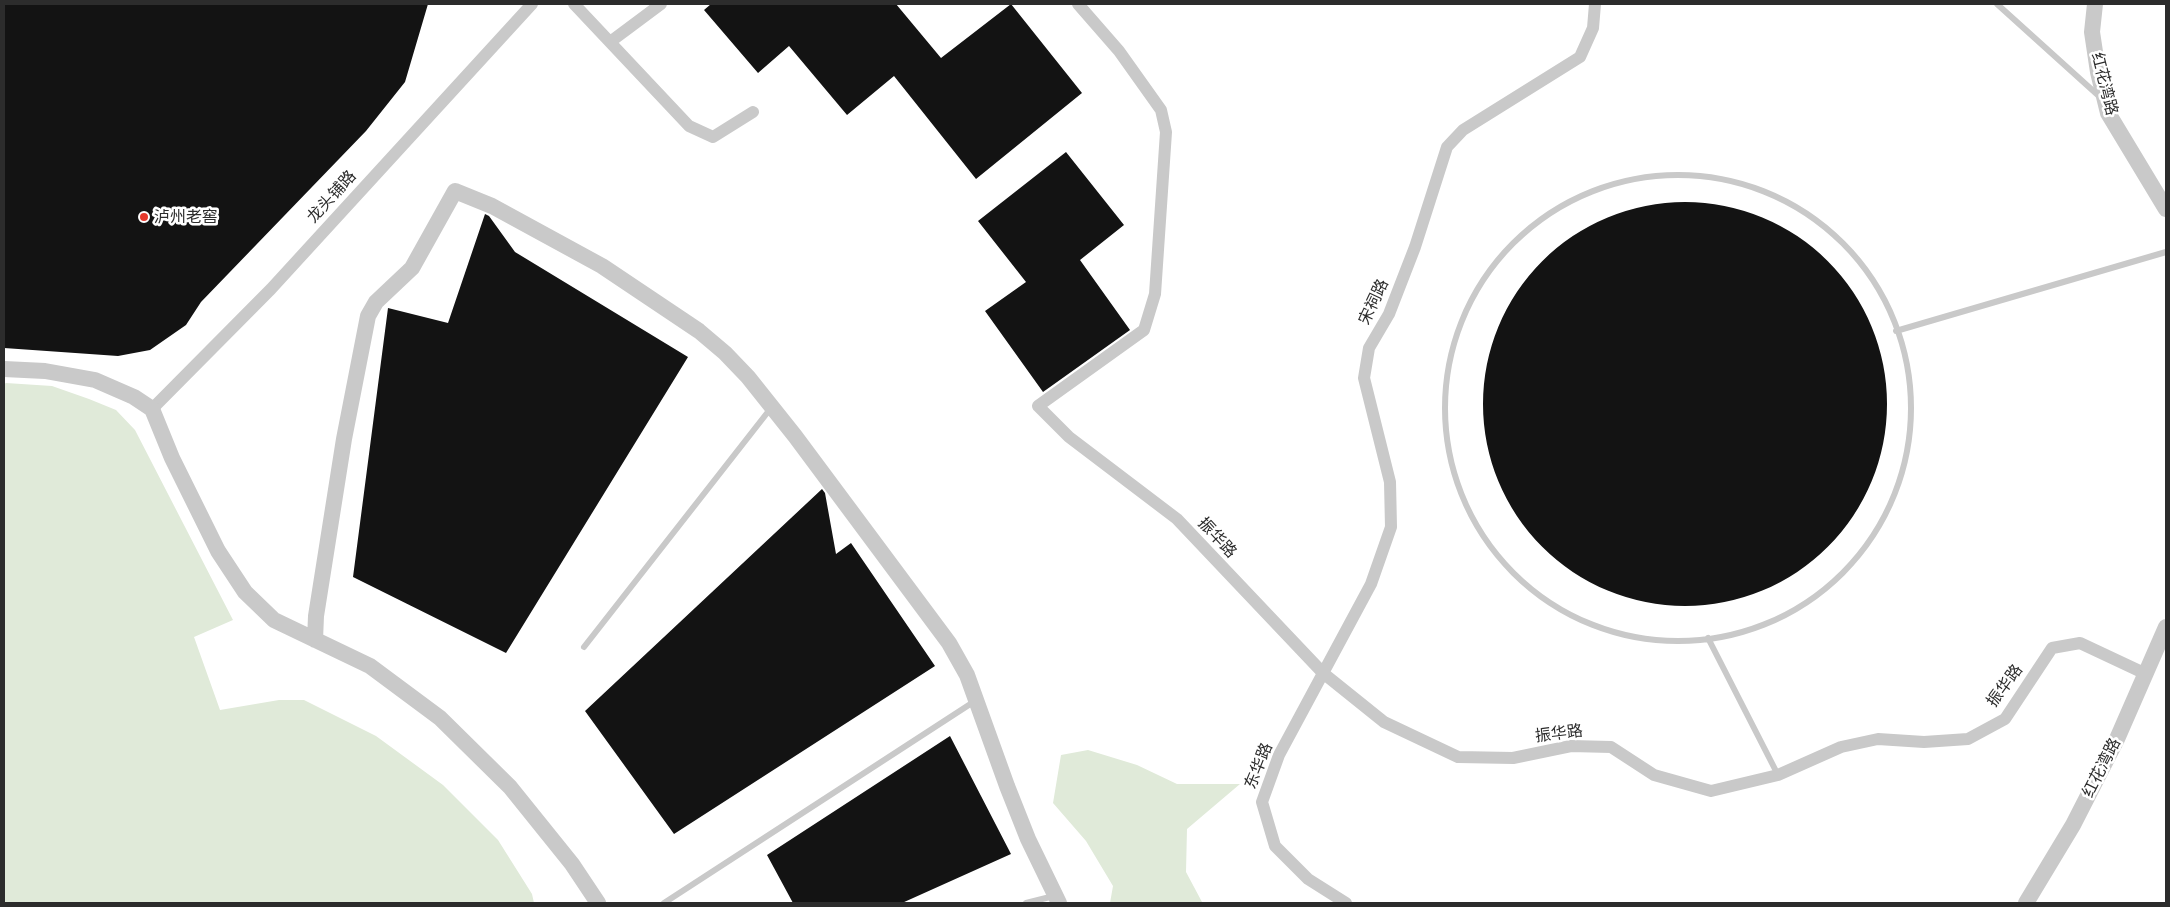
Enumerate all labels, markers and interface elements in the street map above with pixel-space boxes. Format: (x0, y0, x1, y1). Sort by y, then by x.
street label: 红花湾路 (2087, 51, 2121, 117)
street label: 龙头铺路 (303, 167, 361, 227)
place label: 泸州老窖 (154, 207, 218, 227)
marker: 泸州老窖 (138, 211, 150, 223)
street label: 宋祠路 (1355, 276, 1393, 328)
street label: 振华路 (1194, 514, 1240, 562)
street label: 振华路 (1983, 661, 2027, 711)
street label: 振华路 (1534, 722, 1584, 746)
street label: 红花湾路 (2079, 735, 2125, 801)
street label: 东华路 (1241, 740, 1277, 792)

